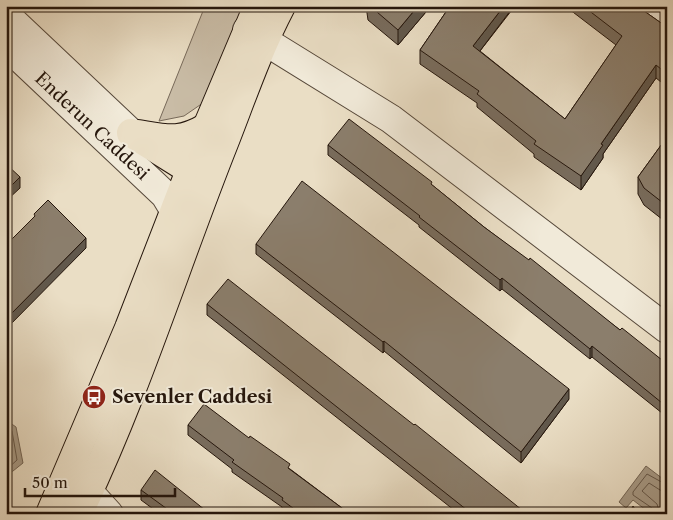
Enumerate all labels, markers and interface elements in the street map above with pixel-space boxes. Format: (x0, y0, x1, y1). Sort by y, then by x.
street label: Enderun Caddesi (30, 67, 154, 185)
bus stop icon: Sevenler Caddesi (81, 384, 107, 410)
place label: Sevenler Caddesi (112, 386, 273, 408)
scale bar (25, 465, 175, 497)
text: 50 m (32, 473, 68, 492)

